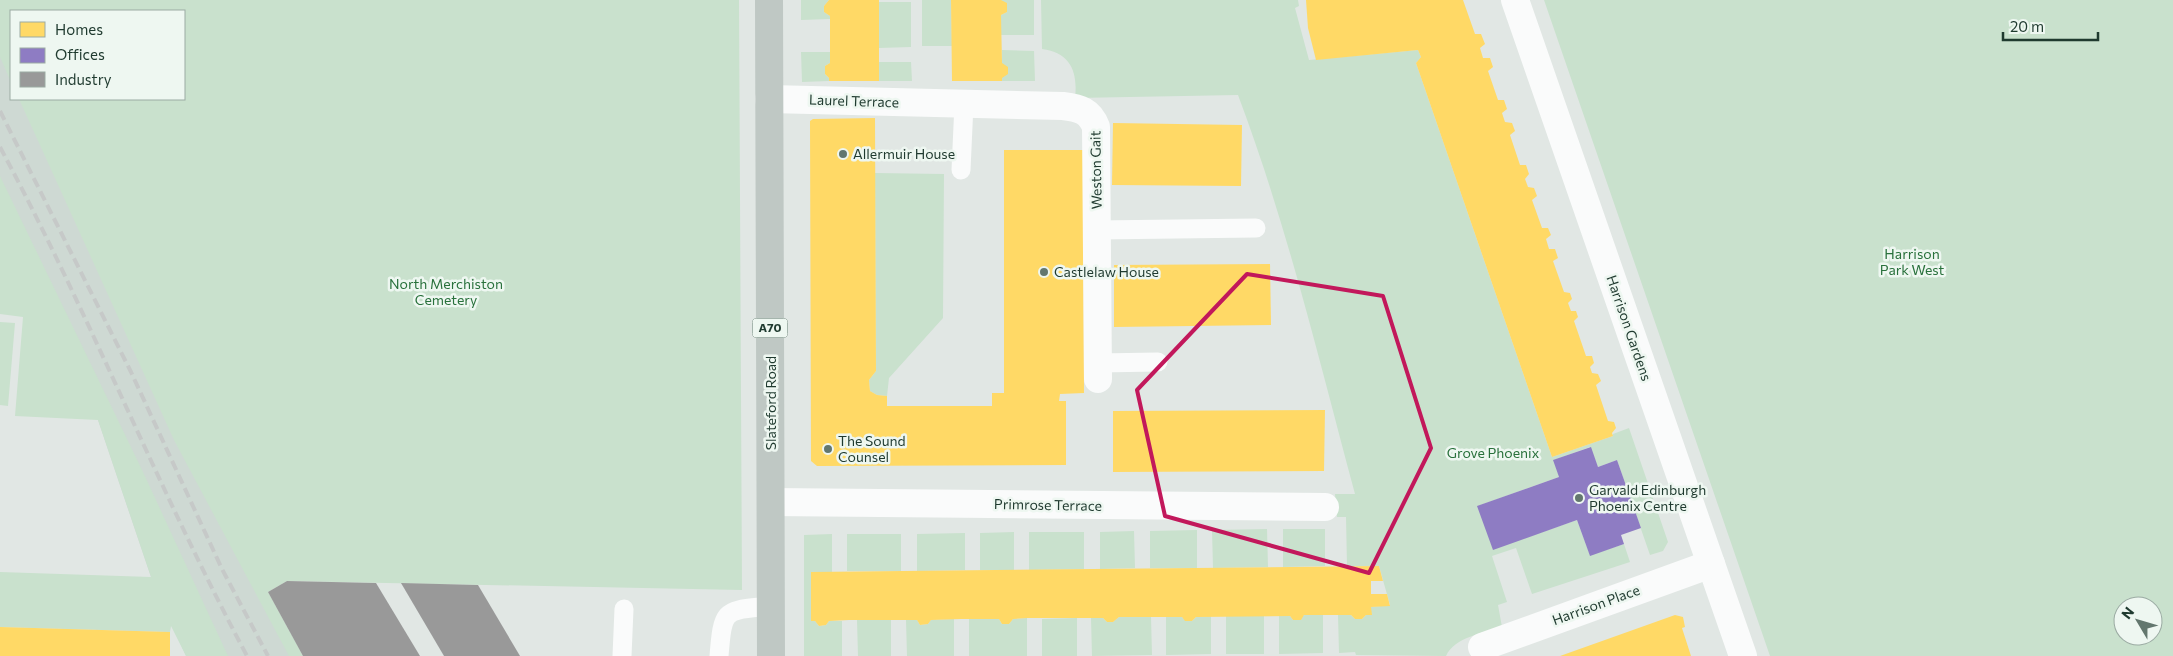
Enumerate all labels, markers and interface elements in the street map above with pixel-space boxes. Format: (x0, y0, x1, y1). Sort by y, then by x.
legend (10, 10, 185, 100)
scale bar (2003, 10, 2098, 42)
text: 20 m (2010, 17, 2044, 35)
text: Homes (55, 20, 103, 38)
text: Offices (55, 45, 105, 63)
text: Industry (55, 70, 112, 88)
street label: Laurel Terrace (809, 90, 899, 111)
street label: Weston Gait (1086, 130, 1105, 209)
place label: Allermuir House (853, 145, 955, 162)
marker: Allermuir House (837, 148, 849, 160)
park label: Harrison Park West (1880, 245, 1945, 278)
place label: Castlelaw House (1054, 263, 1159, 280)
marker: Castlelaw House (1038, 266, 1050, 278)
street label: Harrison Gardens (1603, 273, 1656, 383)
park label: North Merchiston Cemetery (389, 275, 503, 308)
road number: A70 (752, 318, 788, 338)
street label: Slateford Road (762, 356, 779, 450)
place label: The Sound Counsel (838, 432, 906, 465)
marker: The Sound Counsel (822, 443, 834, 455)
park label: Grove Phoenix (1447, 444, 1540, 461)
place label: Garvald Edinburgh Phoenix Centre (1589, 481, 1706, 514)
marker: Garvald Edinburgh Phoenix Centre (1573, 492, 1585, 504)
street label: Primrose Terrace (994, 495, 1102, 514)
street label: Harrison Place (1550, 581, 1642, 628)
north arrow (2113, 596, 2163, 646)
text: N (2117, 603, 2137, 622)

